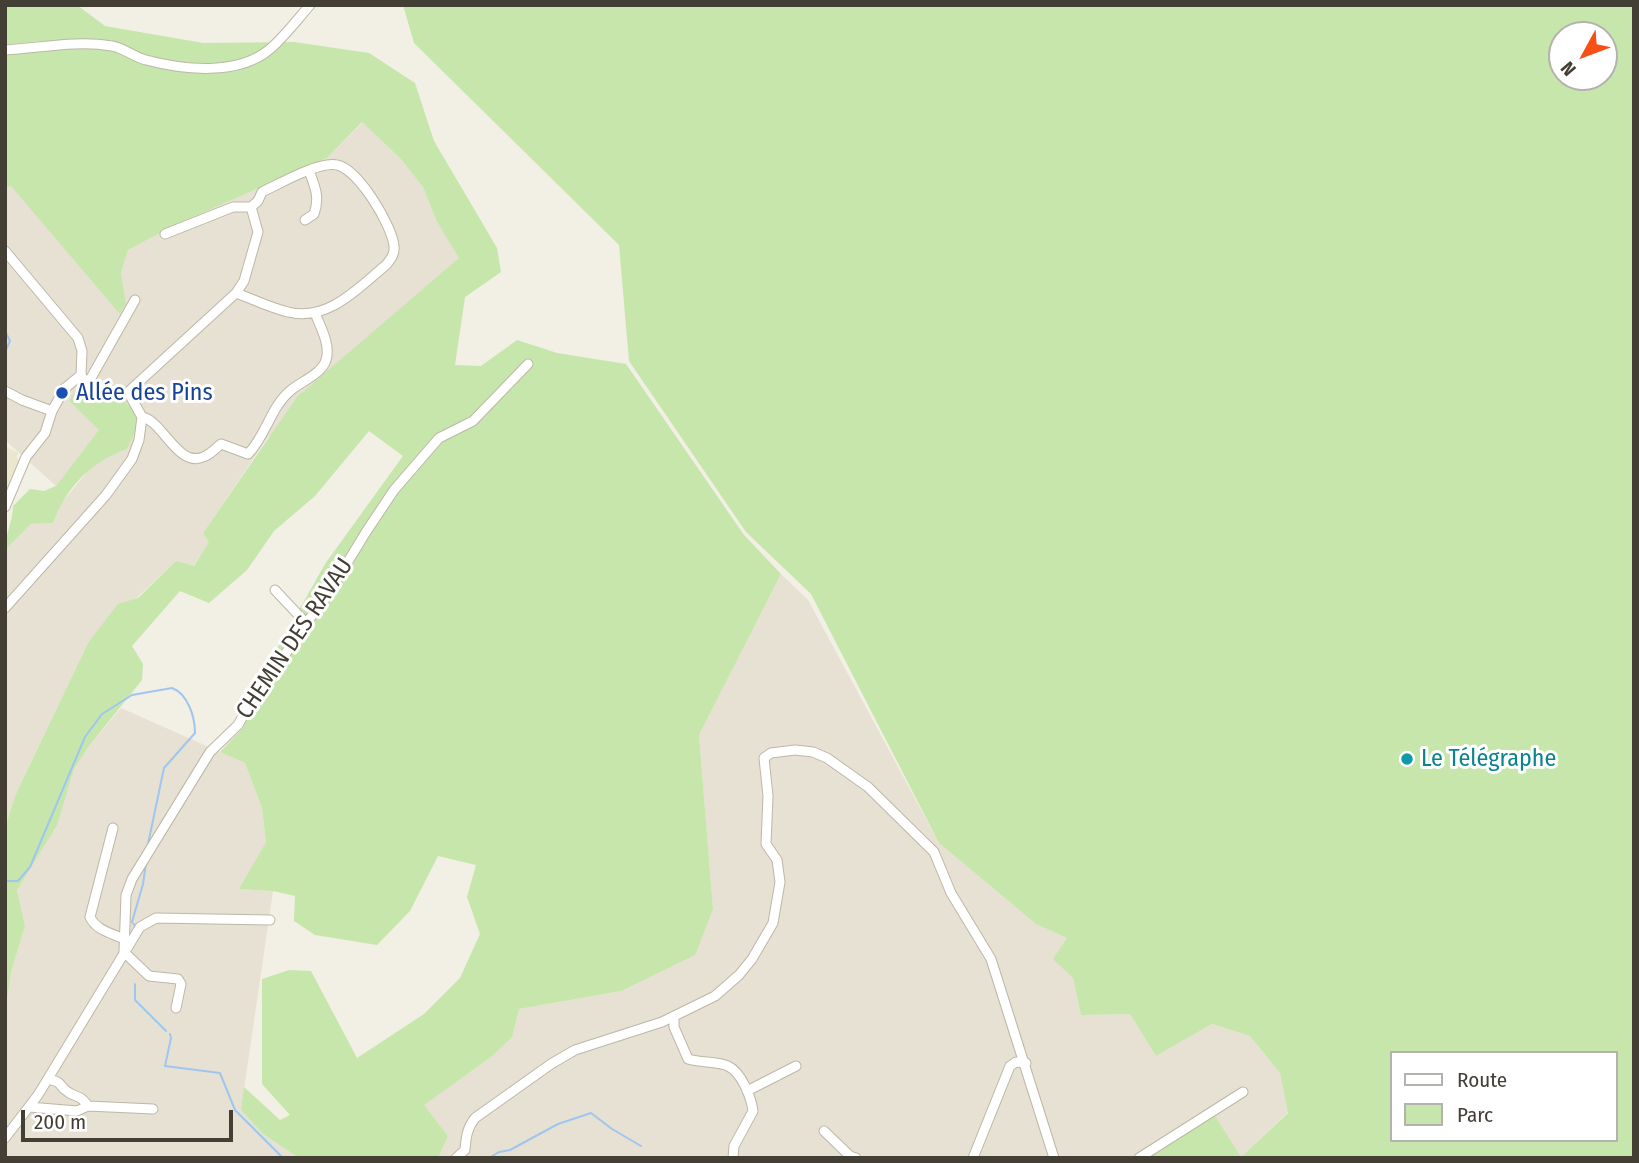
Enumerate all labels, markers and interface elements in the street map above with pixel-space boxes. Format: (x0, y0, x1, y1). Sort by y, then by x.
north arrow (1548, 21, 1618, 91)
text: N (1556, 57, 1581, 81)
place label: Allée des Pins (76, 379, 213, 407)
marker: Allée des Pins (54, 385, 70, 401)
street label: CHEMIN DES RAVAU (231, 553, 359, 725)
place label: Le Télégraphe (1421, 745, 1556, 773)
marker: Le Télégraphe (1399, 751, 1415, 767)
legend (1390, 1051, 1618, 1142)
text: Route (1457, 1067, 1507, 1093)
scale bar (24, 1096, 236, 1140)
text: Parc (1457, 1102, 1493, 1128)
text: 200 m (34, 1109, 86, 1135)

